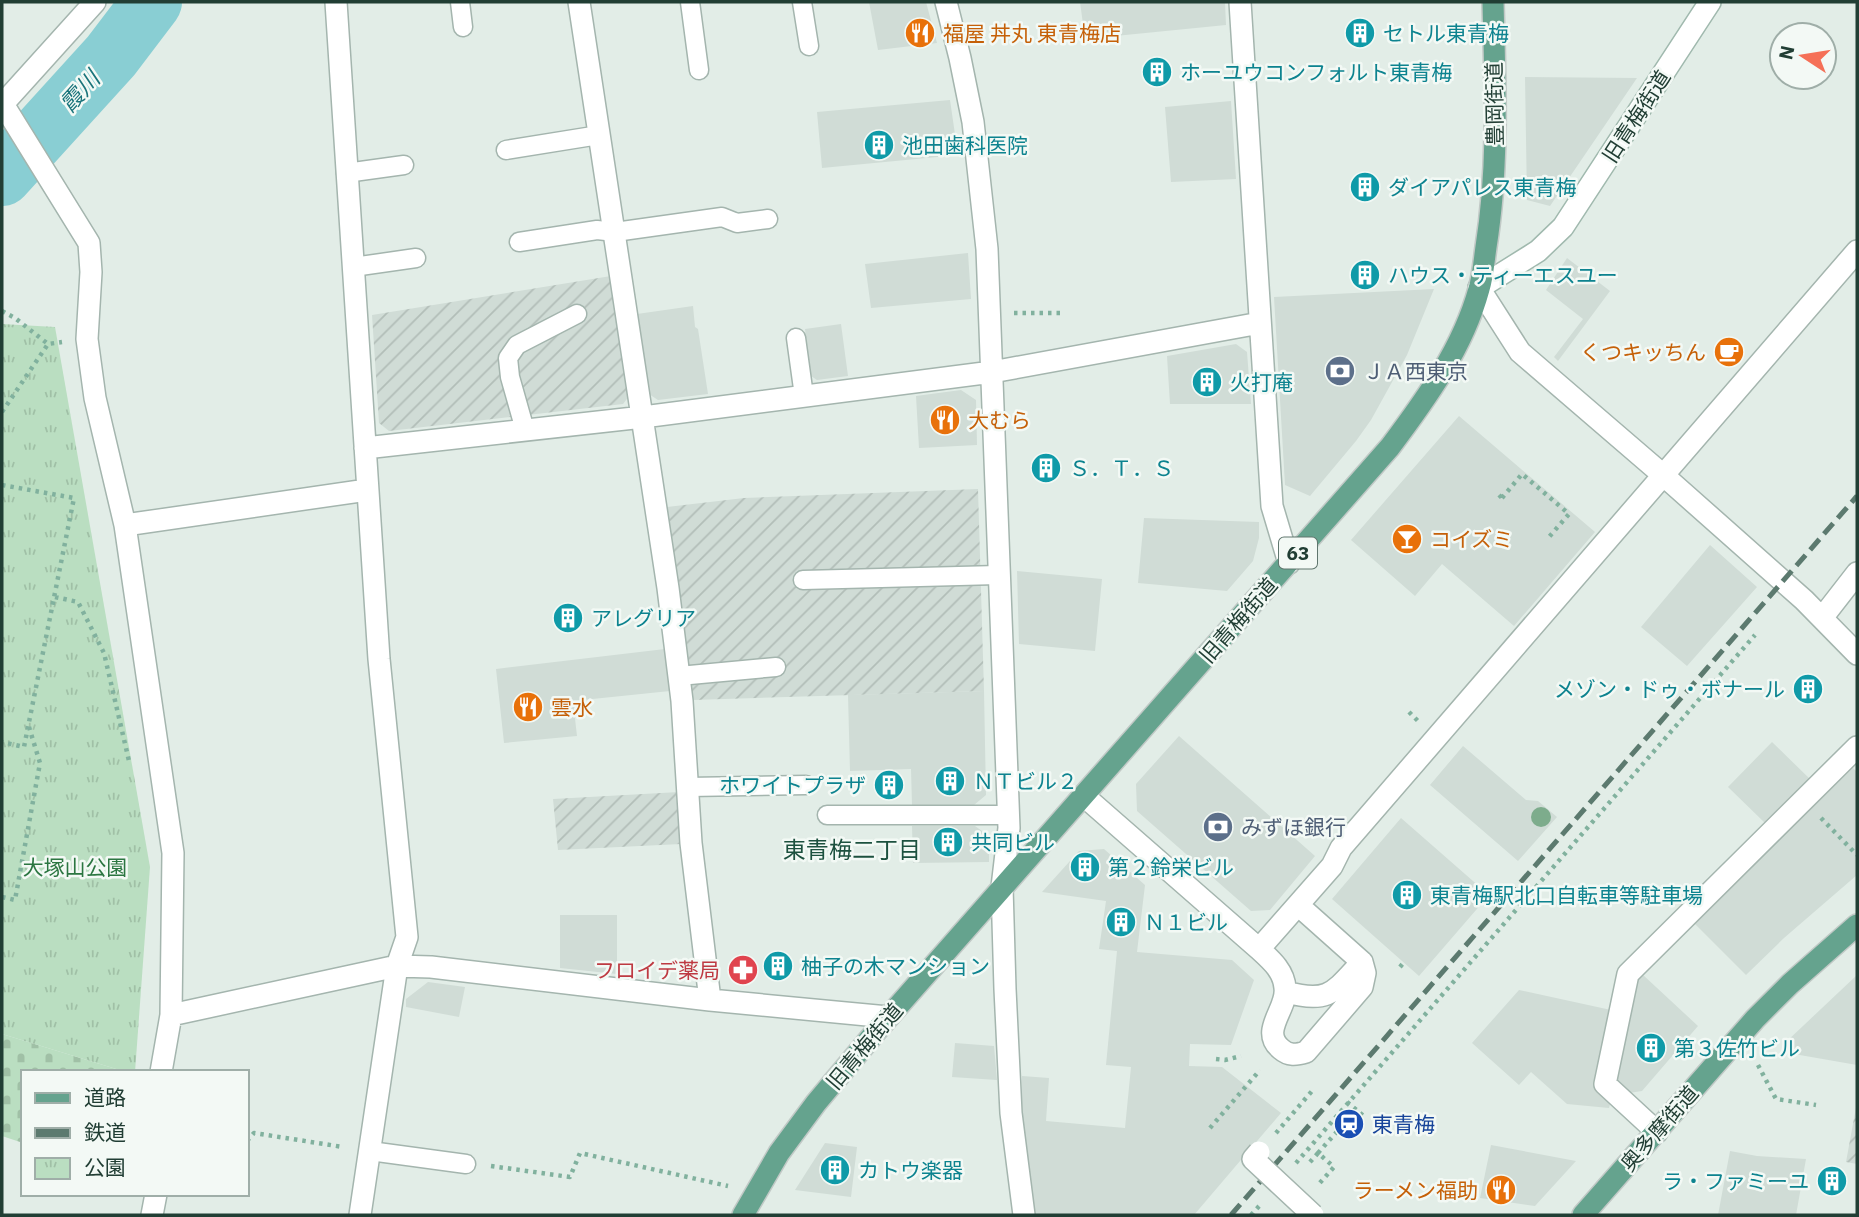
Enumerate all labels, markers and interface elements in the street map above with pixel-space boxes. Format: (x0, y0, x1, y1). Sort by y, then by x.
restaurant icon: 福屋 丼丸 東青梅店 (903, 16, 937, 50)
building icon: セトル東青梅 (1343, 16, 1377, 50)
place label: 福屋 丼丸 東青梅店 (943, 19, 1121, 47)
place label: セトル東青梅 (1383, 19, 1509, 47)
north arrow (1768, 21, 1838, 91)
text: N (1773, 43, 1800, 62)
building icon: ホーユウコンフォルト東青梅 (1140, 55, 1174, 89)
place label: ホーユウコンフォルト東青梅 (1180, 58, 1452, 86)
water label: 霞川 (52, 62, 108, 118)
street label: 豊岡街道 (1479, 62, 1509, 146)
street label: 旧青梅街道 (1596, 64, 1676, 168)
building icon: 池田歯科医院 (862, 128, 896, 162)
place label: 池田歯科医院 (902, 131, 1028, 159)
building icon: ダイアパレス東青梅 (1348, 170, 1382, 204)
place label: ダイアパレス東青梅 (1388, 173, 1577, 201)
building icon: ハウス・ティーエスユー (1348, 258, 1382, 292)
place label: ハウス・ティーエスユー (1388, 261, 1618, 289)
cafe icon: くつキッちん (1712, 335, 1746, 369)
place label: くつキッちん (1580, 338, 1706, 366)
bank icon: ＪＡ西東京 (1323, 354, 1357, 388)
place label: ＪＡ西東京 (1363, 357, 1468, 385)
building icon: 火打庵 (1190, 365, 1224, 399)
place label: 火打庵 (1230, 368, 1293, 396)
restaurant icon: 大むら (928, 403, 962, 437)
place label: 大むら (968, 406, 1031, 434)
building icon: Ｓ．Ｔ．Ｓ (1029, 451, 1063, 485)
place label: Ｓ．Ｔ．Ｓ (1069, 454, 1174, 482)
bar icon: コイズミ (1390, 522, 1424, 556)
place label: コイズミ (1430, 525, 1513, 553)
road number: 63 (1279, 538, 1317, 568)
street label: 旧青梅街道 (1193, 571, 1283, 669)
building icon: アレグリア (551, 601, 585, 635)
place label: アレグリア (591, 604, 696, 632)
building icon: メゾン・ドゥ・ボナール (1791, 672, 1825, 706)
place label: メゾン・ドゥ・ボナール (1554, 675, 1785, 703)
restaurant icon: 雲水 (511, 690, 545, 724)
place label: 雲水 (551, 693, 593, 721)
building icon: ＮＴビル２ (933, 764, 967, 798)
place label: ＮＴビル２ (973, 767, 1078, 795)
building icon: ホワイトプラザ (872, 768, 906, 802)
place label: ホワイトプラザ (719, 771, 866, 799)
bank icon: みずほ銀行 (1201, 810, 1235, 844)
place label: みずほ銀行 (1241, 813, 1346, 841)
building icon: 共同ビル (931, 825, 965, 859)
place label: 共同ビル (971, 828, 1055, 856)
district label: 東青梅二丁目 (783, 834, 921, 864)
building icon: 第２鈴栄ビル (1068, 850, 1102, 884)
park label: 大塚山公園 (23, 853, 128, 881)
place label: 第２鈴栄ビル (1108, 853, 1234, 881)
building icon: 東青梅駅北口自転車等駐車場 (1390, 878, 1424, 912)
place label: 東青梅駅北口自転車等駐車場 (1430, 881, 1703, 909)
building icon: Ｎ１ビル (1104, 905, 1138, 939)
place label: Ｎ１ビル (1144, 908, 1228, 936)
building icon: 柚子の木マンション (761, 949, 795, 983)
place label: 柚子の木マンション (801, 952, 990, 980)
pharmacy icon: フロイデ薬局 (726, 953, 760, 987)
place label: フロイデ薬局 (594, 956, 720, 984)
street label: 旧青梅街道 (820, 997, 908, 1095)
building icon: 第３佐竹ビル (1634, 1031, 1668, 1065)
place label: 第３佐竹ビル (1674, 1034, 1800, 1062)
legend (21, 1070, 248, 1196)
street label: 奥多摩街道 (1614, 1079, 1704, 1177)
text: 道路 (84, 1083, 126, 1111)
station icon: 東青梅 (1332, 1107, 1366, 1141)
place label: 東青梅 (1372, 1110, 1435, 1138)
text: 鉄道 (84, 1118, 126, 1146)
text: 公園 (84, 1153, 126, 1181)
building icon: カトウ楽器 (818, 1153, 852, 1187)
place label: カトウ楽器 (858, 1156, 963, 1184)
building icon: ラ・ファミーユ (1815, 1164, 1849, 1198)
place label: ラ・ファミーユ (1662, 1167, 1809, 1195)
restaurant icon: ラーメン福助 (1484, 1173, 1518, 1207)
place label: ラーメン福助 (1353, 1176, 1478, 1204)

